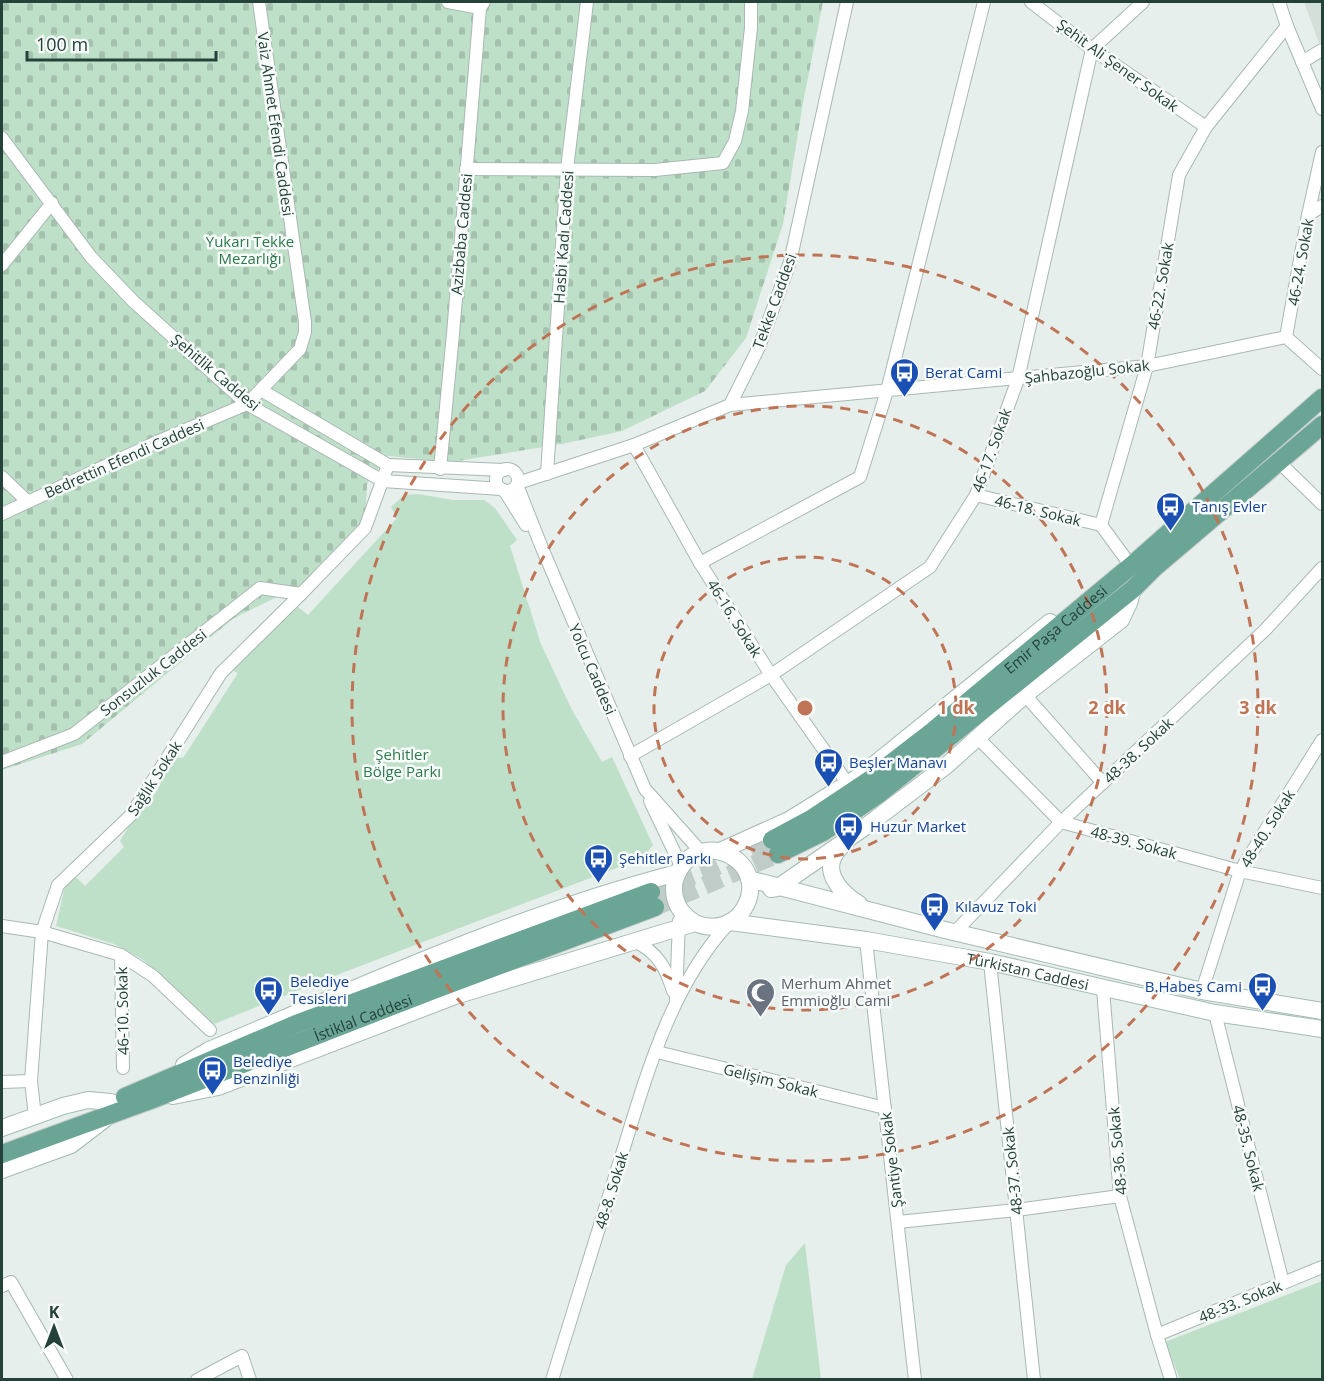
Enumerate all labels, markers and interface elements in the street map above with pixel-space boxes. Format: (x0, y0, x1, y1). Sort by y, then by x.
street label: Şehit Ali Şener Sokak (1053, 14, 1183, 116)
scale bar (27, 24, 216, 62)
street label: Vaiz Ahmet Efendi Caddesi (253, 31, 299, 217)
text: 100 m (36, 32, 88, 56)
street label: Hasbi Kadı Caddesi (548, 170, 578, 304)
street label: Azizbaba Caddesi (446, 172, 476, 296)
street label: 46-24. Sokak (1282, 217, 1318, 307)
park label: Yukarı Tekke Mezarlığı (206, 231, 294, 268)
street label: 46-22. Sokak (1142, 241, 1178, 331)
street label: Tekke Caddesi (747, 250, 801, 352)
street label: Şehitlik Caddesi (168, 329, 264, 415)
street label: Şahbazoğlu Sokak (1023, 354, 1151, 388)
bus stop icon: Berat Cami (888, 356, 920, 398)
place label: Berat Cami (925, 362, 1002, 382)
street label: 46-17. Sokak (966, 405, 1016, 495)
street label: Bedrettin Efendi Caddesi (41, 414, 207, 502)
street label: 46-18. Sokak (993, 490, 1083, 530)
bus stop icon: Tanış Evler (1155, 490, 1187, 532)
place label: Tanış Evler (1192, 496, 1267, 516)
street label: 46-16. Sokak (703, 575, 767, 661)
street label: Emir Paşa Caddesi (1000, 580, 1111, 678)
street label: Yolcu Caddesi (565, 620, 621, 718)
street label: Sonsuzluk Caddesi (96, 624, 210, 720)
text: 1 dk (937, 695, 976, 719)
text: 2 dk (1088, 695, 1127, 719)
text: 3 dk (1239, 695, 1278, 719)
centre of rings (795, 698, 815, 718)
street label: 48-38. Sokak (1099, 712, 1177, 787)
street label: Sağlık Sokak (122, 737, 186, 819)
park label: Şehitler Bölge Parkı (363, 744, 441, 781)
bus stop icon: Beşler Manavı (812, 746, 844, 788)
place label: Beşler Manavı (849, 752, 947, 772)
street label: 48-40. Sokak (1235, 785, 1299, 871)
bus stop icon: Huzur Market (833, 810, 865, 852)
place label: Huzur Market (870, 816, 966, 836)
street label: 48-39. Sokak (1089, 821, 1179, 863)
bus stop icon: Şehitler Parkı (582, 842, 614, 884)
place label: Şehitler Parkı (619, 848, 711, 868)
bus stop icon: Kılavuz Toki (918, 890, 950, 932)
place label: Kılavuz Toki (955, 896, 1037, 916)
street label: Türkistan Caddesi (965, 948, 1091, 994)
street label: 46-10. Sokak (111, 967, 133, 1055)
bus stop icon: B.Habeş Cami (1247, 970, 1279, 1012)
place label: Belediye Tesisleri (290, 971, 349, 1008)
place label: Merhum Ahmet Emmioğlu Cami (781, 973, 892, 1010)
bus stop icon: Belediye Tesisleri (253, 974, 285, 1016)
mosque icon: Merhum Ahmet Emmioğlu Cami (744, 976, 776, 1018)
place label: B.Habeş Cami (1145, 976, 1242, 996)
street label: İstiklal Caddesi (311, 989, 415, 1046)
place label: Belediye Benzinliği (233, 1051, 300, 1088)
bus stop icon: Belediye Benzinliği (196, 1054, 228, 1096)
street label: Gelişim Sokak (722, 1059, 821, 1101)
street label: 48-35. Sokak (1229, 1103, 1269, 1193)
street label: 48-36. Sokak (1103, 1106, 1131, 1196)
street label: Şantiye Sokak (875, 1111, 907, 1209)
street label: 48-37. Sokak (997, 1126, 1027, 1216)
street label: 48-8. Sokak (590, 1149, 632, 1231)
street label: 48-33. Sokak (1195, 1275, 1285, 1327)
north arrow (24, 1297, 84, 1357)
text: K (49, 1301, 60, 1323)

